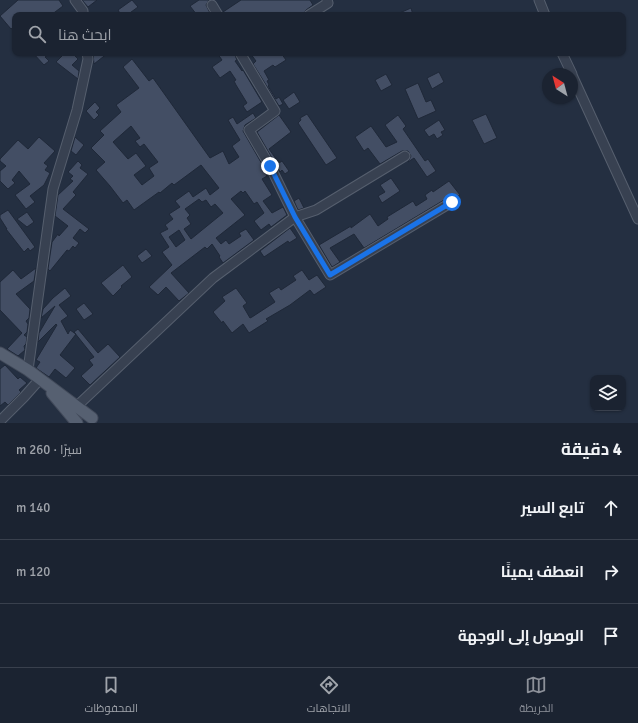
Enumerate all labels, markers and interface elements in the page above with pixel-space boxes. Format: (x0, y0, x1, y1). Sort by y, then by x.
search box (12, 12, 626, 56)
icon: search (26, 23, 48, 45)
text: ابحث هنا (58, 26, 111, 44)
north arrow (542, 68, 578, 104)
route end (261, 157, 279, 175)
route start (443, 193, 461, 211)
map controls (590, 375, 626, 411)
button: layers (590, 375, 626, 411)
text: 4 دقيقة (561, 439, 622, 460)
text: سيرًا · 260 m (16, 442, 82, 458)
icon: ahead (600, 497, 622, 519)
text: تابع السير (521, 499, 584, 517)
text: 140 m (16, 500, 50, 516)
icon: right (600, 561, 622, 583)
text: انعطف يمينًا (501, 563, 584, 581)
text: 120 m (16, 564, 50, 580)
icon: arrive (600, 625, 622, 647)
text: الوصول إلى الوجهة (458, 627, 584, 645)
tab: المحفوظات (84, 674, 138, 718)
tab: الاتجاهات (307, 674, 350, 718)
tab: الخريطة (519, 674, 554, 718)

